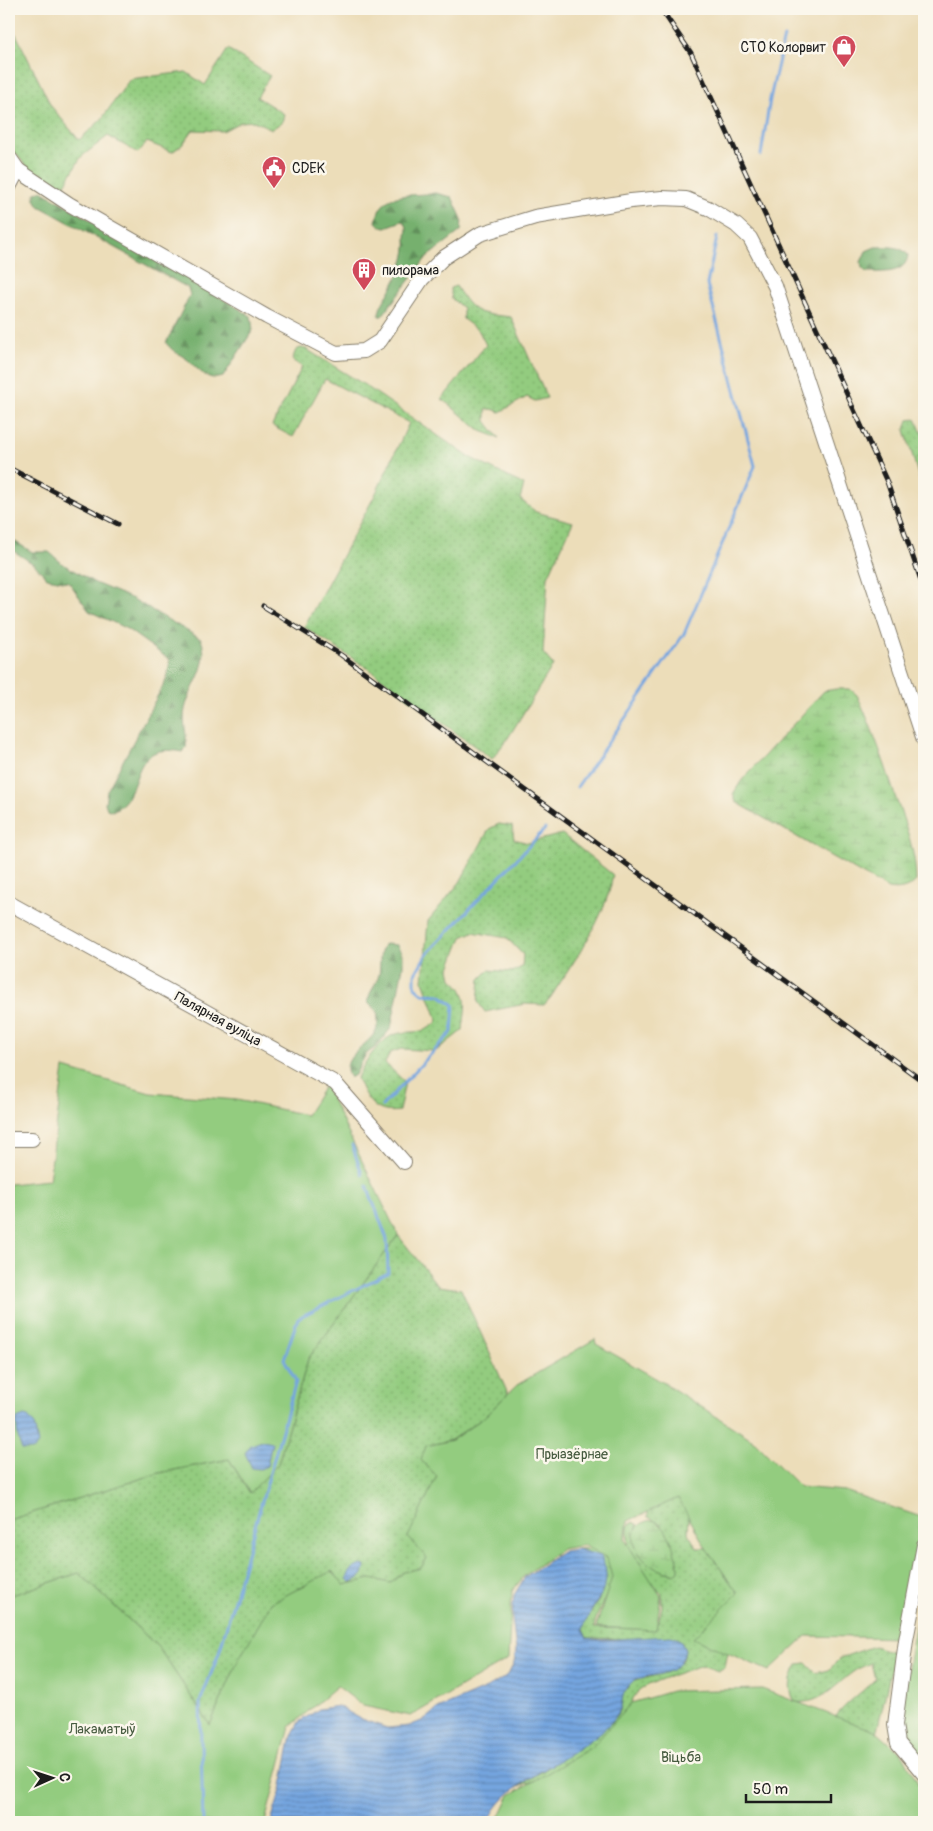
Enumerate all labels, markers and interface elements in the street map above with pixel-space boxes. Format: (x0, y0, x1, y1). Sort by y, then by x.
shop icon: СТО Колорвит (831, 34, 857, 68)
place label: СТО Колорвит (740, 39, 826, 56)
public building icon: CDEK (261, 155, 287, 189)
place label: CDEK (292, 160, 326, 177)
building icon: пилорама (351, 257, 377, 291)
place label: пилорама (382, 262, 439, 279)
street label: Палярная вуліца (172, 988, 264, 1050)
park label: Прыазёрнае (536, 1446, 608, 1463)
park label: Лакаматыў (68, 1721, 135, 1738)
park label: Віцьба (661, 1749, 701, 1766)
north arrow (28, 1754, 78, 1804)
scale bar (746, 1771, 830, 1803)
text: С (56, 1773, 73, 1782)
text: 50 m (753, 1780, 788, 1799)

